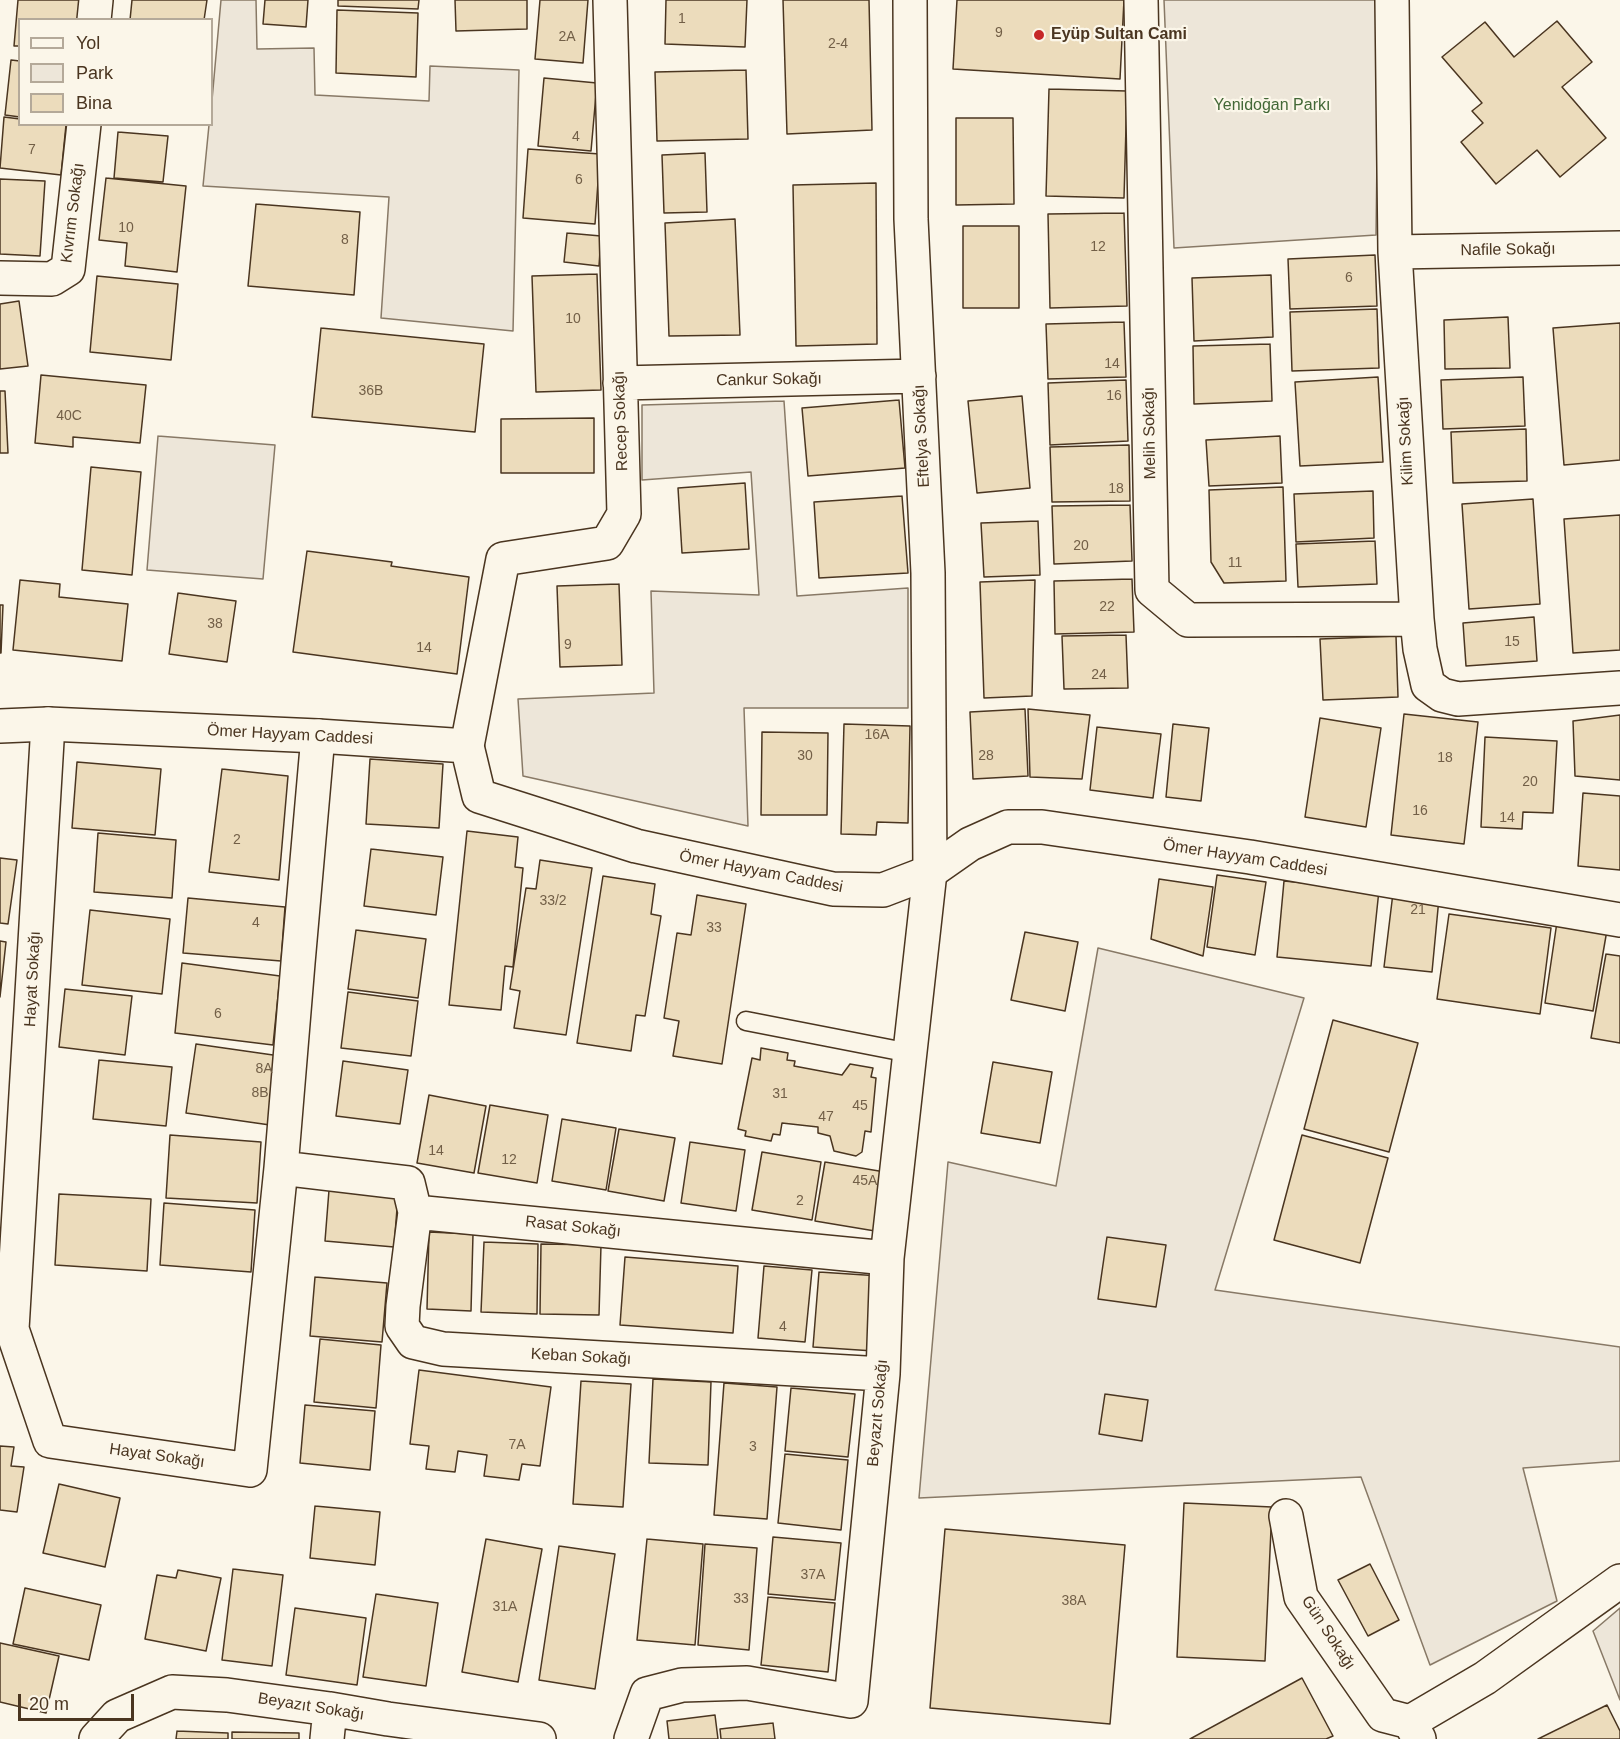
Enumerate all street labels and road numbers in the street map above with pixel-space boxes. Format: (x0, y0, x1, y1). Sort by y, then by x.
street label: Kıvrım Sokağı (57, 162, 89, 264)
street label: Nafile Sokağı (1460, 240, 1556, 260)
street label: Cankur Sokağı (716, 369, 822, 391)
street label: Recep Sokağı (610, 370, 632, 472)
street label: Eftelya Sokağı (910, 384, 934, 488)
street label: Melih Sokağı (1140, 387, 1160, 479)
street label: Kilim Sokağı (1394, 396, 1418, 486)
street label: Ömer Hayyam Caddesi (206, 721, 374, 749)
street label: Ömer Hayyam Caddesi (1161, 836, 1329, 880)
street label: Ömer Hayyam Caddesi (678, 847, 844, 897)
street label: Hayat Sokağı (21, 931, 45, 1027)
street label: Rasat Sokağı (524, 1212, 622, 1242)
street label: Keban Sokağı (530, 1345, 632, 1369)
street label: Beyazıt Sokağı (864, 1359, 892, 1467)
street label: Hayat Sokağı (108, 1440, 206, 1472)
street label: Gün Sokağı (1297, 1592, 1359, 1674)
street label: Beyazıt Sokağı (256, 1689, 366, 1725)

